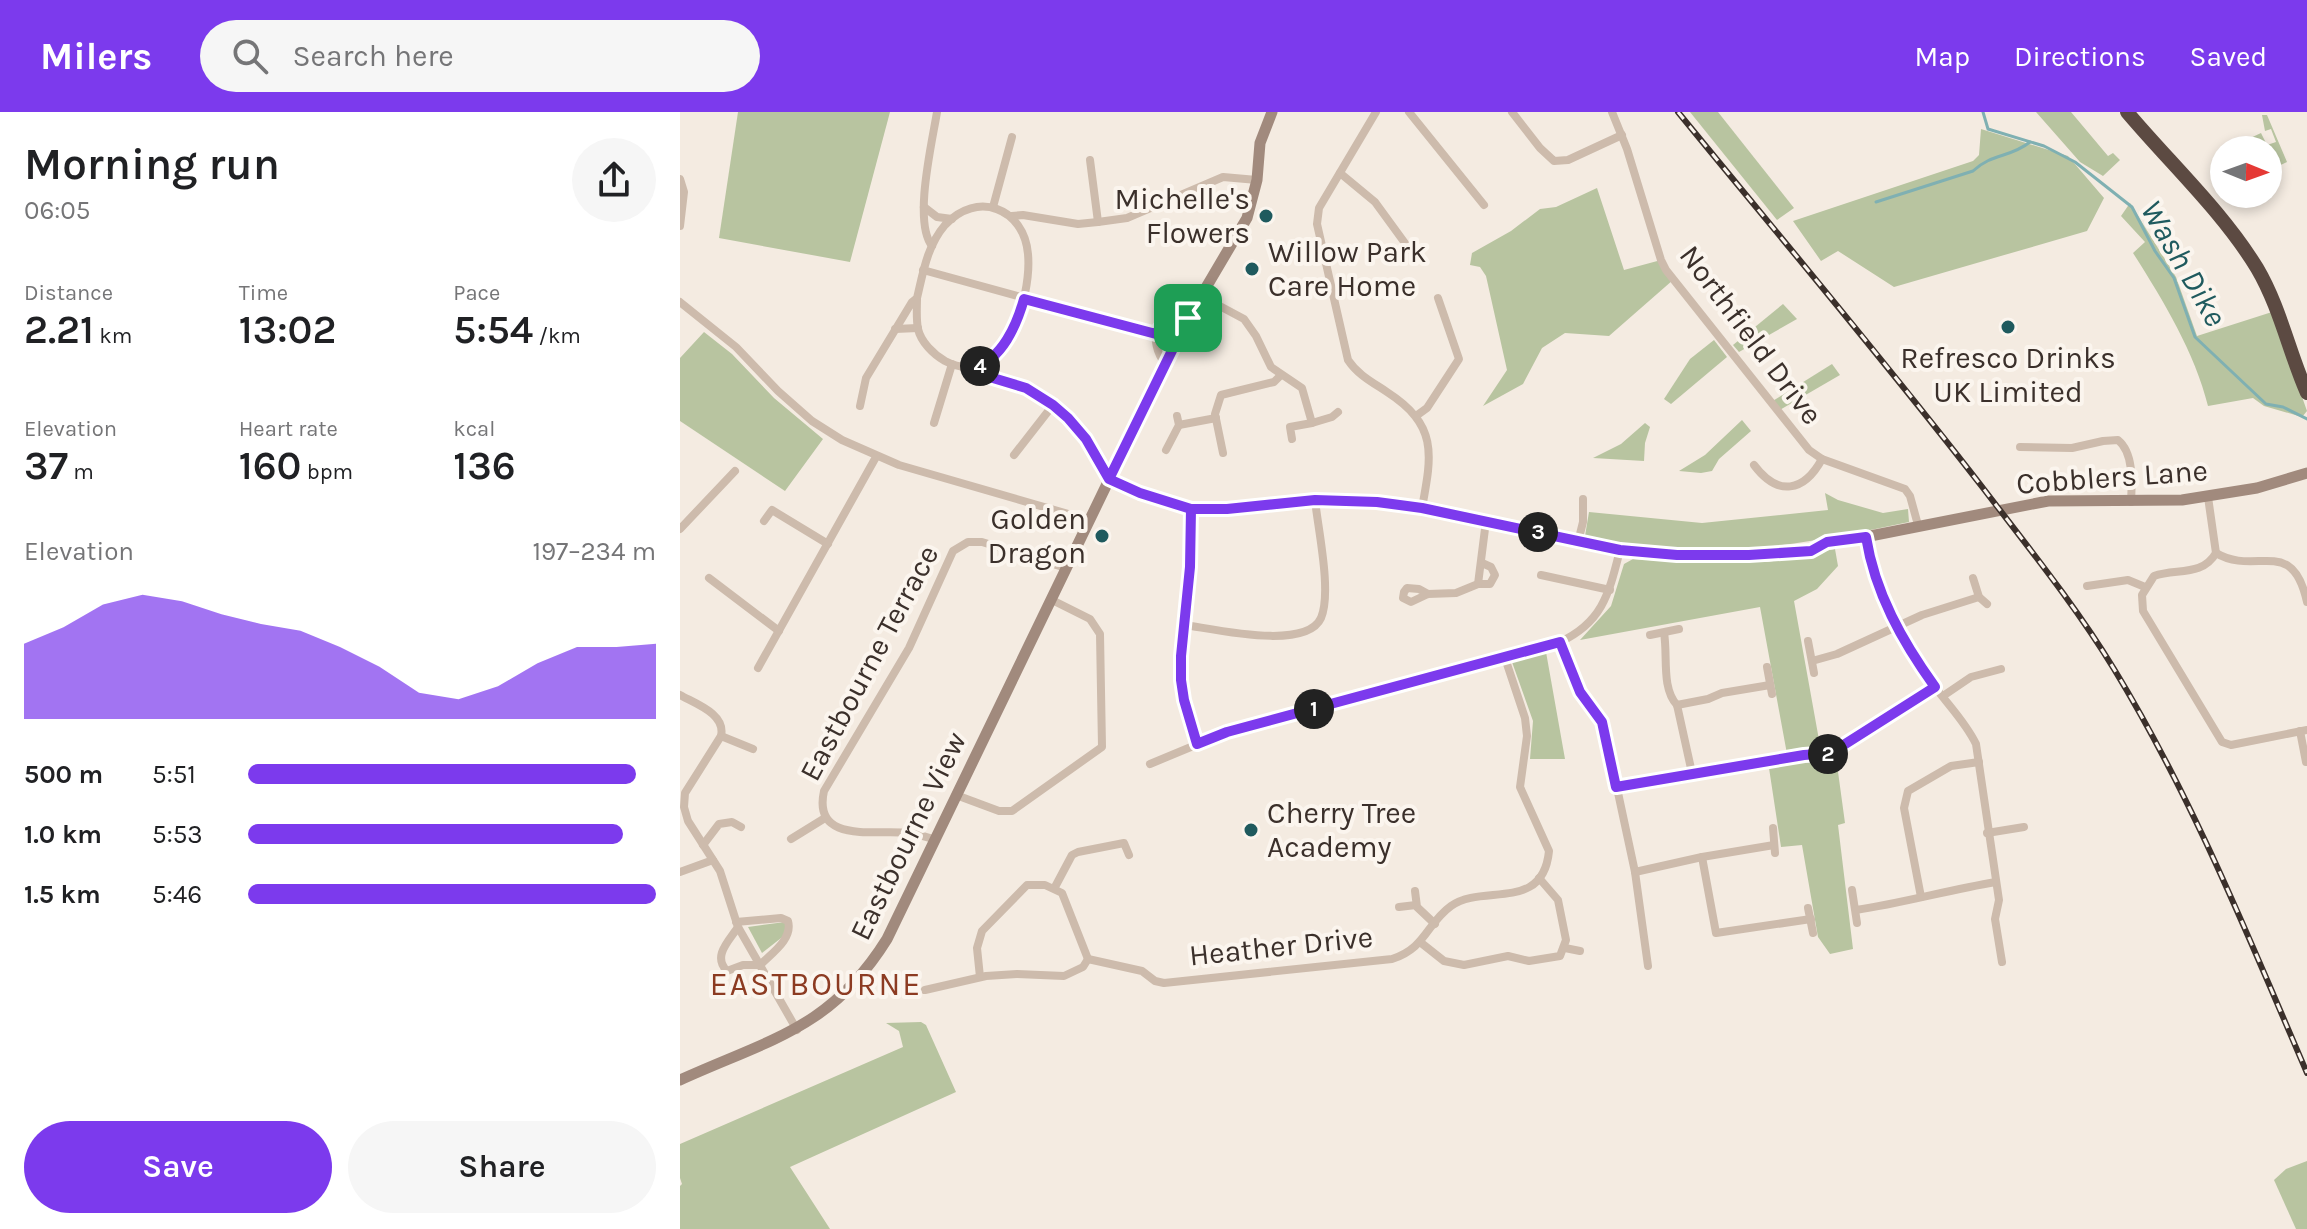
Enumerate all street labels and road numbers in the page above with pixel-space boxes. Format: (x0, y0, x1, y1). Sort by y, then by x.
street label: Northfield Drive (1672, 238, 1830, 432)
street label: Cobblers Lane (2015, 452, 2209, 502)
street label: Eastbourne Terrace (792, 539, 946, 787)
street label: Eastbourne View (842, 726, 974, 946)
street label: Heather Drive (1187, 918, 1375, 974)

